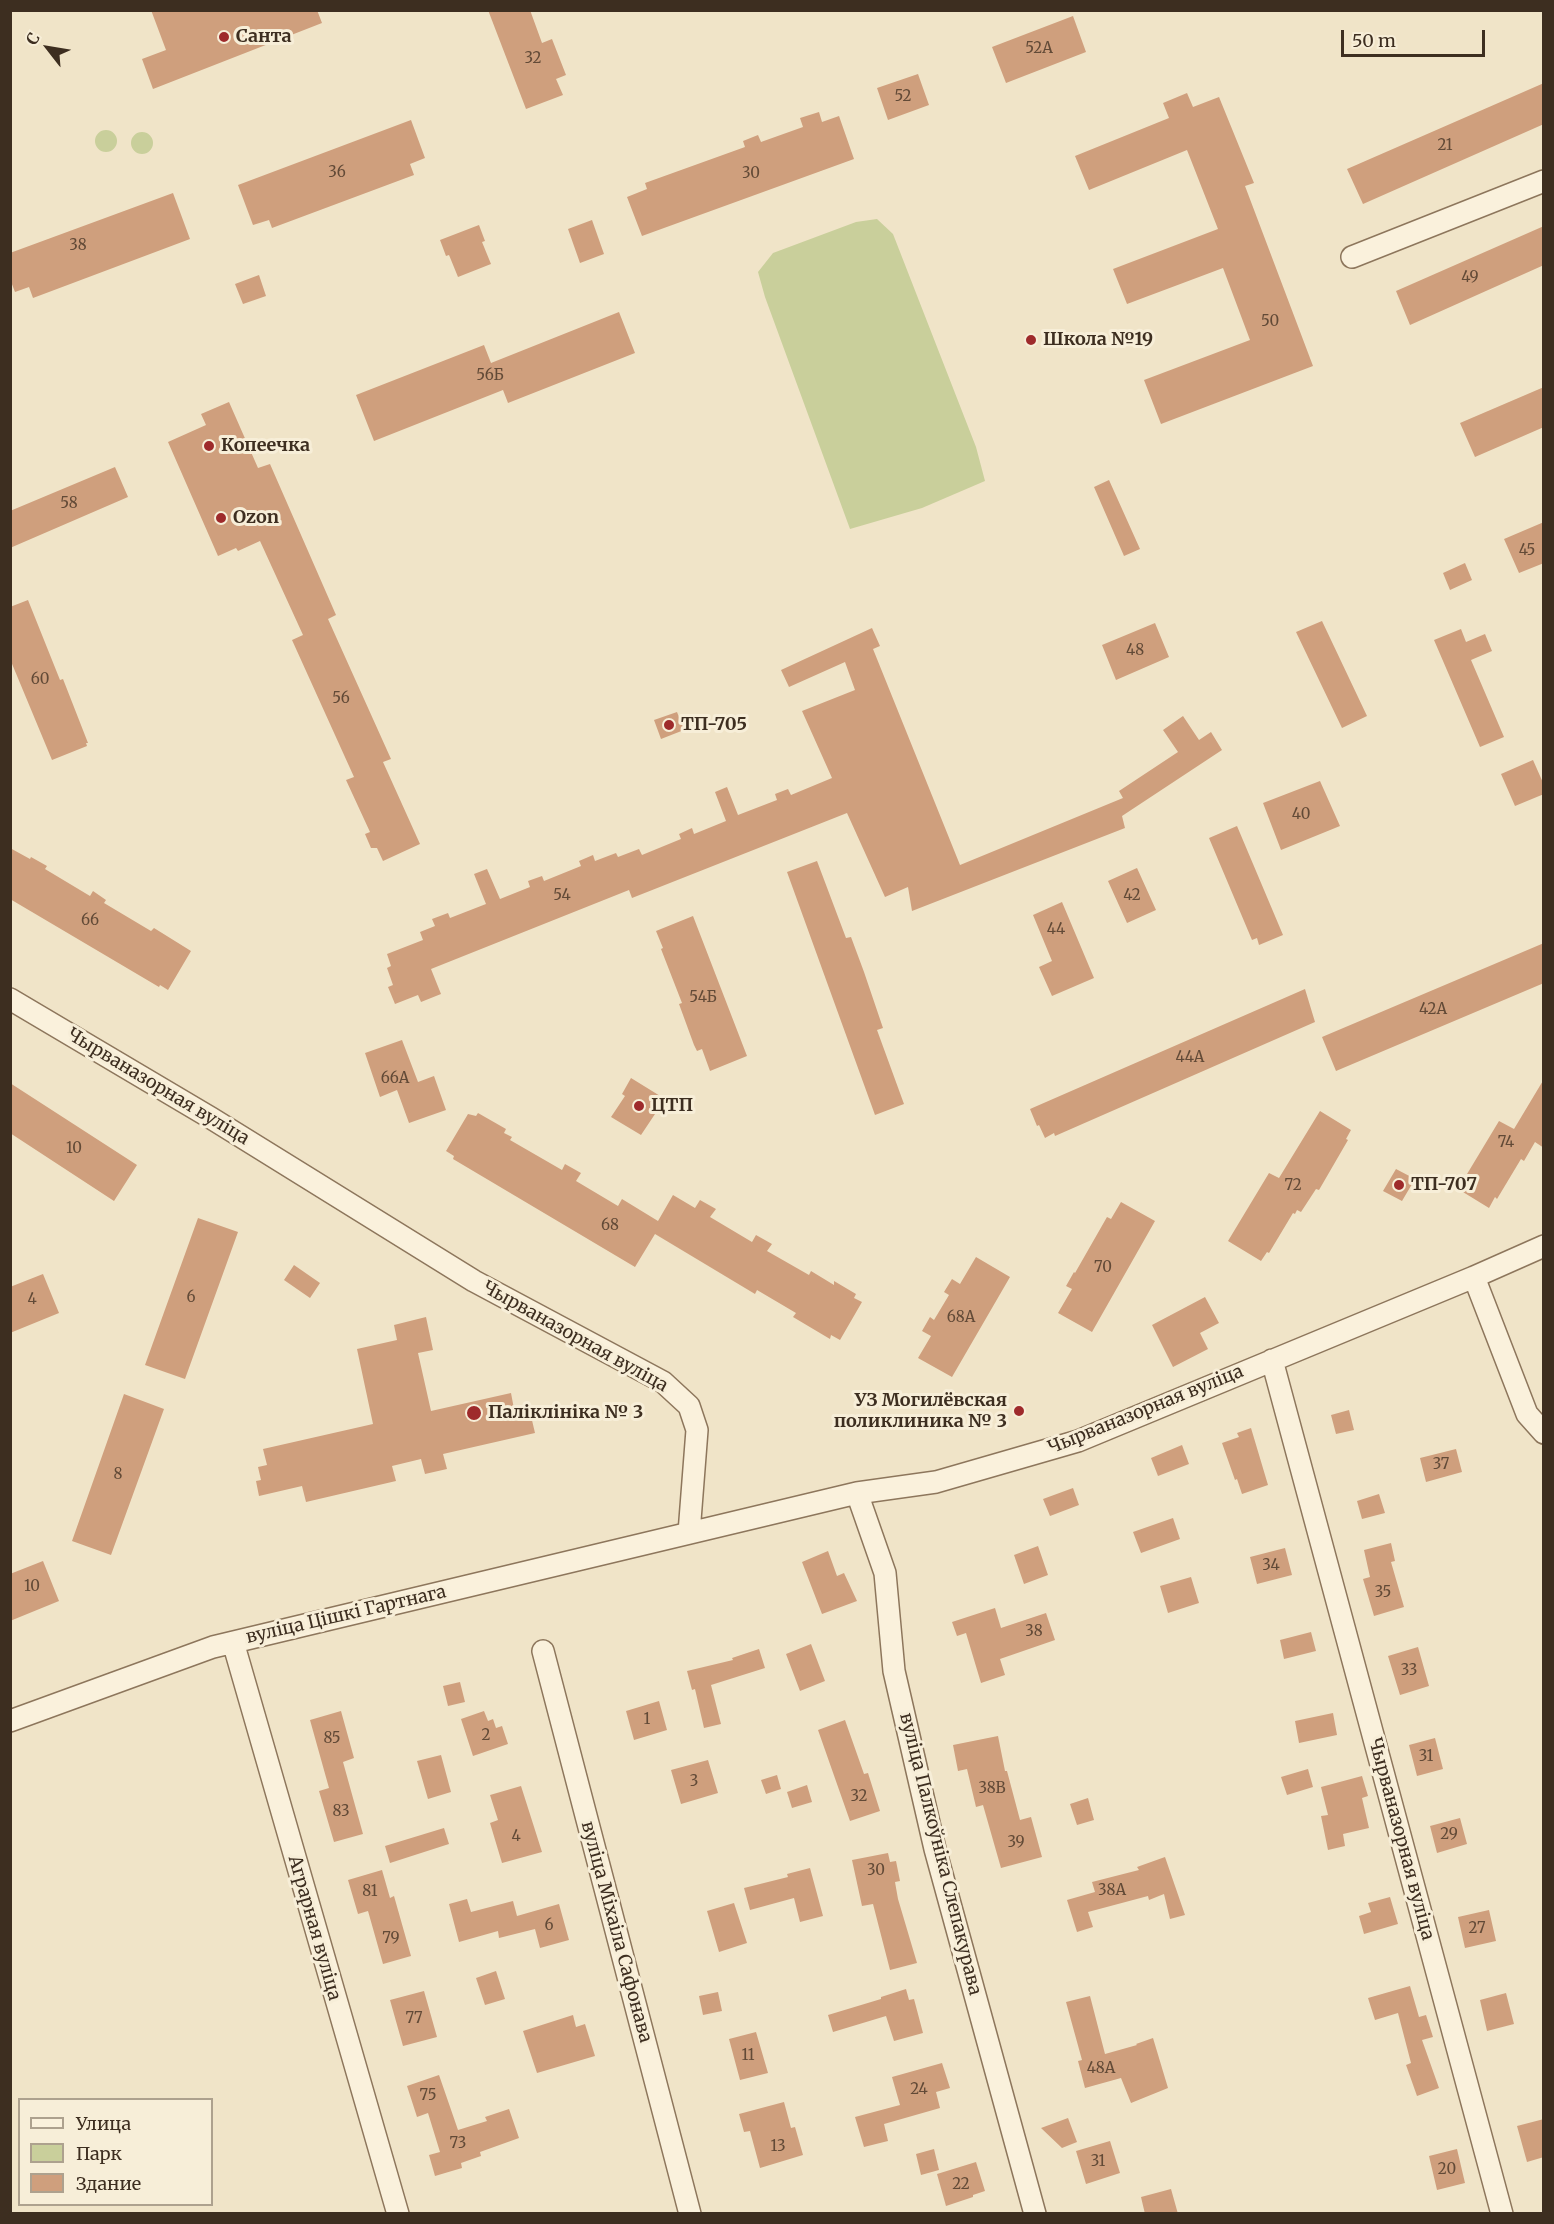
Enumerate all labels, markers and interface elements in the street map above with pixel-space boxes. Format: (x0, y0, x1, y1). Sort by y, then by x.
north arrow (18, 18, 78, 78)
scale bar (1344, 18, 1488, 56)
place label: Санта (236, 26, 291, 48)
text: С (21, 29, 44, 48)
text: 50 m (1352, 29, 1396, 52)
marker: Санта (217, 30, 231, 44)
house number: 52А (1025, 40, 1053, 58)
house number: 32 (524, 50, 542, 68)
house number: 52 (894, 88, 912, 106)
house number: 21 (1437, 137, 1453, 155)
house number: 36 (328, 164, 346, 182)
house number: 30 (742, 165, 760, 183)
house number: 38 (69, 237, 87, 255)
house number: 49 (1461, 269, 1479, 287)
house number: 50 (1261, 313, 1279, 331)
place label: Школа №19 (1043, 329, 1153, 351)
marker: Школа №19 (1024, 333, 1038, 347)
house number: 56Б (476, 367, 504, 385)
place label: Копеечка (221, 435, 310, 457)
marker: Копеечка (202, 439, 216, 453)
house number: 58 (60, 495, 78, 513)
place label: Ozon (233, 507, 279, 529)
marker: Ozon (214, 511, 228, 525)
house number: 45 (1519, 542, 1535, 560)
house number: 48 (1126, 642, 1144, 660)
house number: 60 (31, 671, 49, 689)
house number: 56 (332, 690, 350, 708)
place label: ТП-705 (681, 714, 747, 736)
marker: ТП-705 (662, 718, 676, 732)
house number: 40 (1292, 806, 1310, 824)
house number: 54 (553, 887, 571, 905)
house number: 42 (1123, 887, 1141, 905)
house number: 66 (81, 912, 99, 930)
house number: 44 (1047, 921, 1065, 939)
house number: 54Б (689, 989, 717, 1007)
house number: 42А (1419, 1001, 1447, 1019)
street label: Чырваназорная вуліца (63, 1024, 253, 1150)
house number: 44А (1176, 1049, 1204, 1067)
house number: 66А (381, 1070, 409, 1088)
place label: ЦТП (651, 1095, 693, 1117)
marker: ЦТП (632, 1099, 646, 1113)
house number: 74 (1498, 1134, 1514, 1152)
house number: 10 (66, 1140, 82, 1158)
place label: ТП-707 (1411, 1174, 1477, 1196)
house number: 72 (1284, 1177, 1302, 1195)
marker: ТП-707 (1392, 1178, 1406, 1192)
house number: 68 (601, 1217, 619, 1235)
house number: 70 (1094, 1259, 1112, 1277)
street label: Чырваназорная вуліца (479, 1277, 671, 1397)
house number: 6 (186, 1289, 196, 1307)
house number: 4 (27, 1291, 37, 1309)
house number: 68А (947, 1309, 975, 1327)
street label: Чырваназорная вуліца (1045, 1361, 1247, 1459)
place label: УЗ Могилёвская поликлиника № 3 (834, 1390, 1007, 1432)
place label: Паліклініка № 3 (488, 1402, 643, 1424)
marker: Паліклініка № 3 (465, 1404, 483, 1422)
marker: УЗ Могилёвская поликлиника № 3 (1012, 1404, 1026, 1418)
house number: 37 (1433, 1456, 1449, 1474)
house number: 8 (114, 1466, 122, 1484)
house number: 34 (1262, 1557, 1280, 1575)
house number: 10 (24, 1578, 40, 1596)
street label: вуліца Цішкі Гартнага (244, 1581, 448, 1649)
house number: 35 (1375, 1584, 1391, 1602)
house number: 38 (1025, 1623, 1043, 1641)
house number: 33 (1401, 1662, 1417, 1680)
house number: 1 (644, 1711, 650, 1729)
street label: вуліца Палкоўніка Слепакурава (894, 1711, 986, 1997)
house number: 2 (482, 1727, 490, 1745)
house number: 85 (323, 1730, 341, 1748)
street label: Чырваназорная вуліца (1364, 1736, 1438, 1942)
house number: 31 (1419, 1748, 1433, 1766)
house number: 3 (690, 1773, 698, 1791)
house number: 38В (978, 1780, 1006, 1798)
house number: 32 (850, 1788, 868, 1806)
house number: 83 (333, 1803, 349, 1821)
street label: вуліца Міхаіла Сафонава (576, 1819, 656, 2045)
house number: 29 (1440, 1826, 1458, 1844)
house number: 4 (511, 1828, 521, 1846)
house number: 39 (1007, 1834, 1025, 1852)
street label: Аграрная вуліца (283, 1853, 345, 2003)
house number: 30 (867, 1862, 885, 1880)
house number: 38А (1098, 1882, 1126, 1900)
house number: 81 (362, 1883, 378, 1901)
house number: 6 (544, 1917, 554, 1935)
house number: 27 (1469, 1920, 1485, 1938)
house number: 79 (382, 1930, 400, 1948)
house number: 77 (405, 2010, 423, 2028)
house number: 11 (741, 2047, 755, 2065)
house number: 48А (1087, 2060, 1115, 2078)
house number: 24 (910, 2081, 928, 2099)
house number: 75 (420, 2087, 436, 2105)
legend (18, 2098, 213, 2206)
text: Улица (76, 2112, 131, 2135)
house number: 73 (450, 2135, 466, 2153)
house number: 13 (771, 2138, 785, 2156)
text: Парк (76, 2142, 122, 2165)
house number: 31 (1091, 2153, 1105, 2171)
house number: 20 (1438, 2161, 1456, 2179)
text: Здание (76, 2172, 141, 2195)
house number: 22 (952, 2176, 970, 2194)

